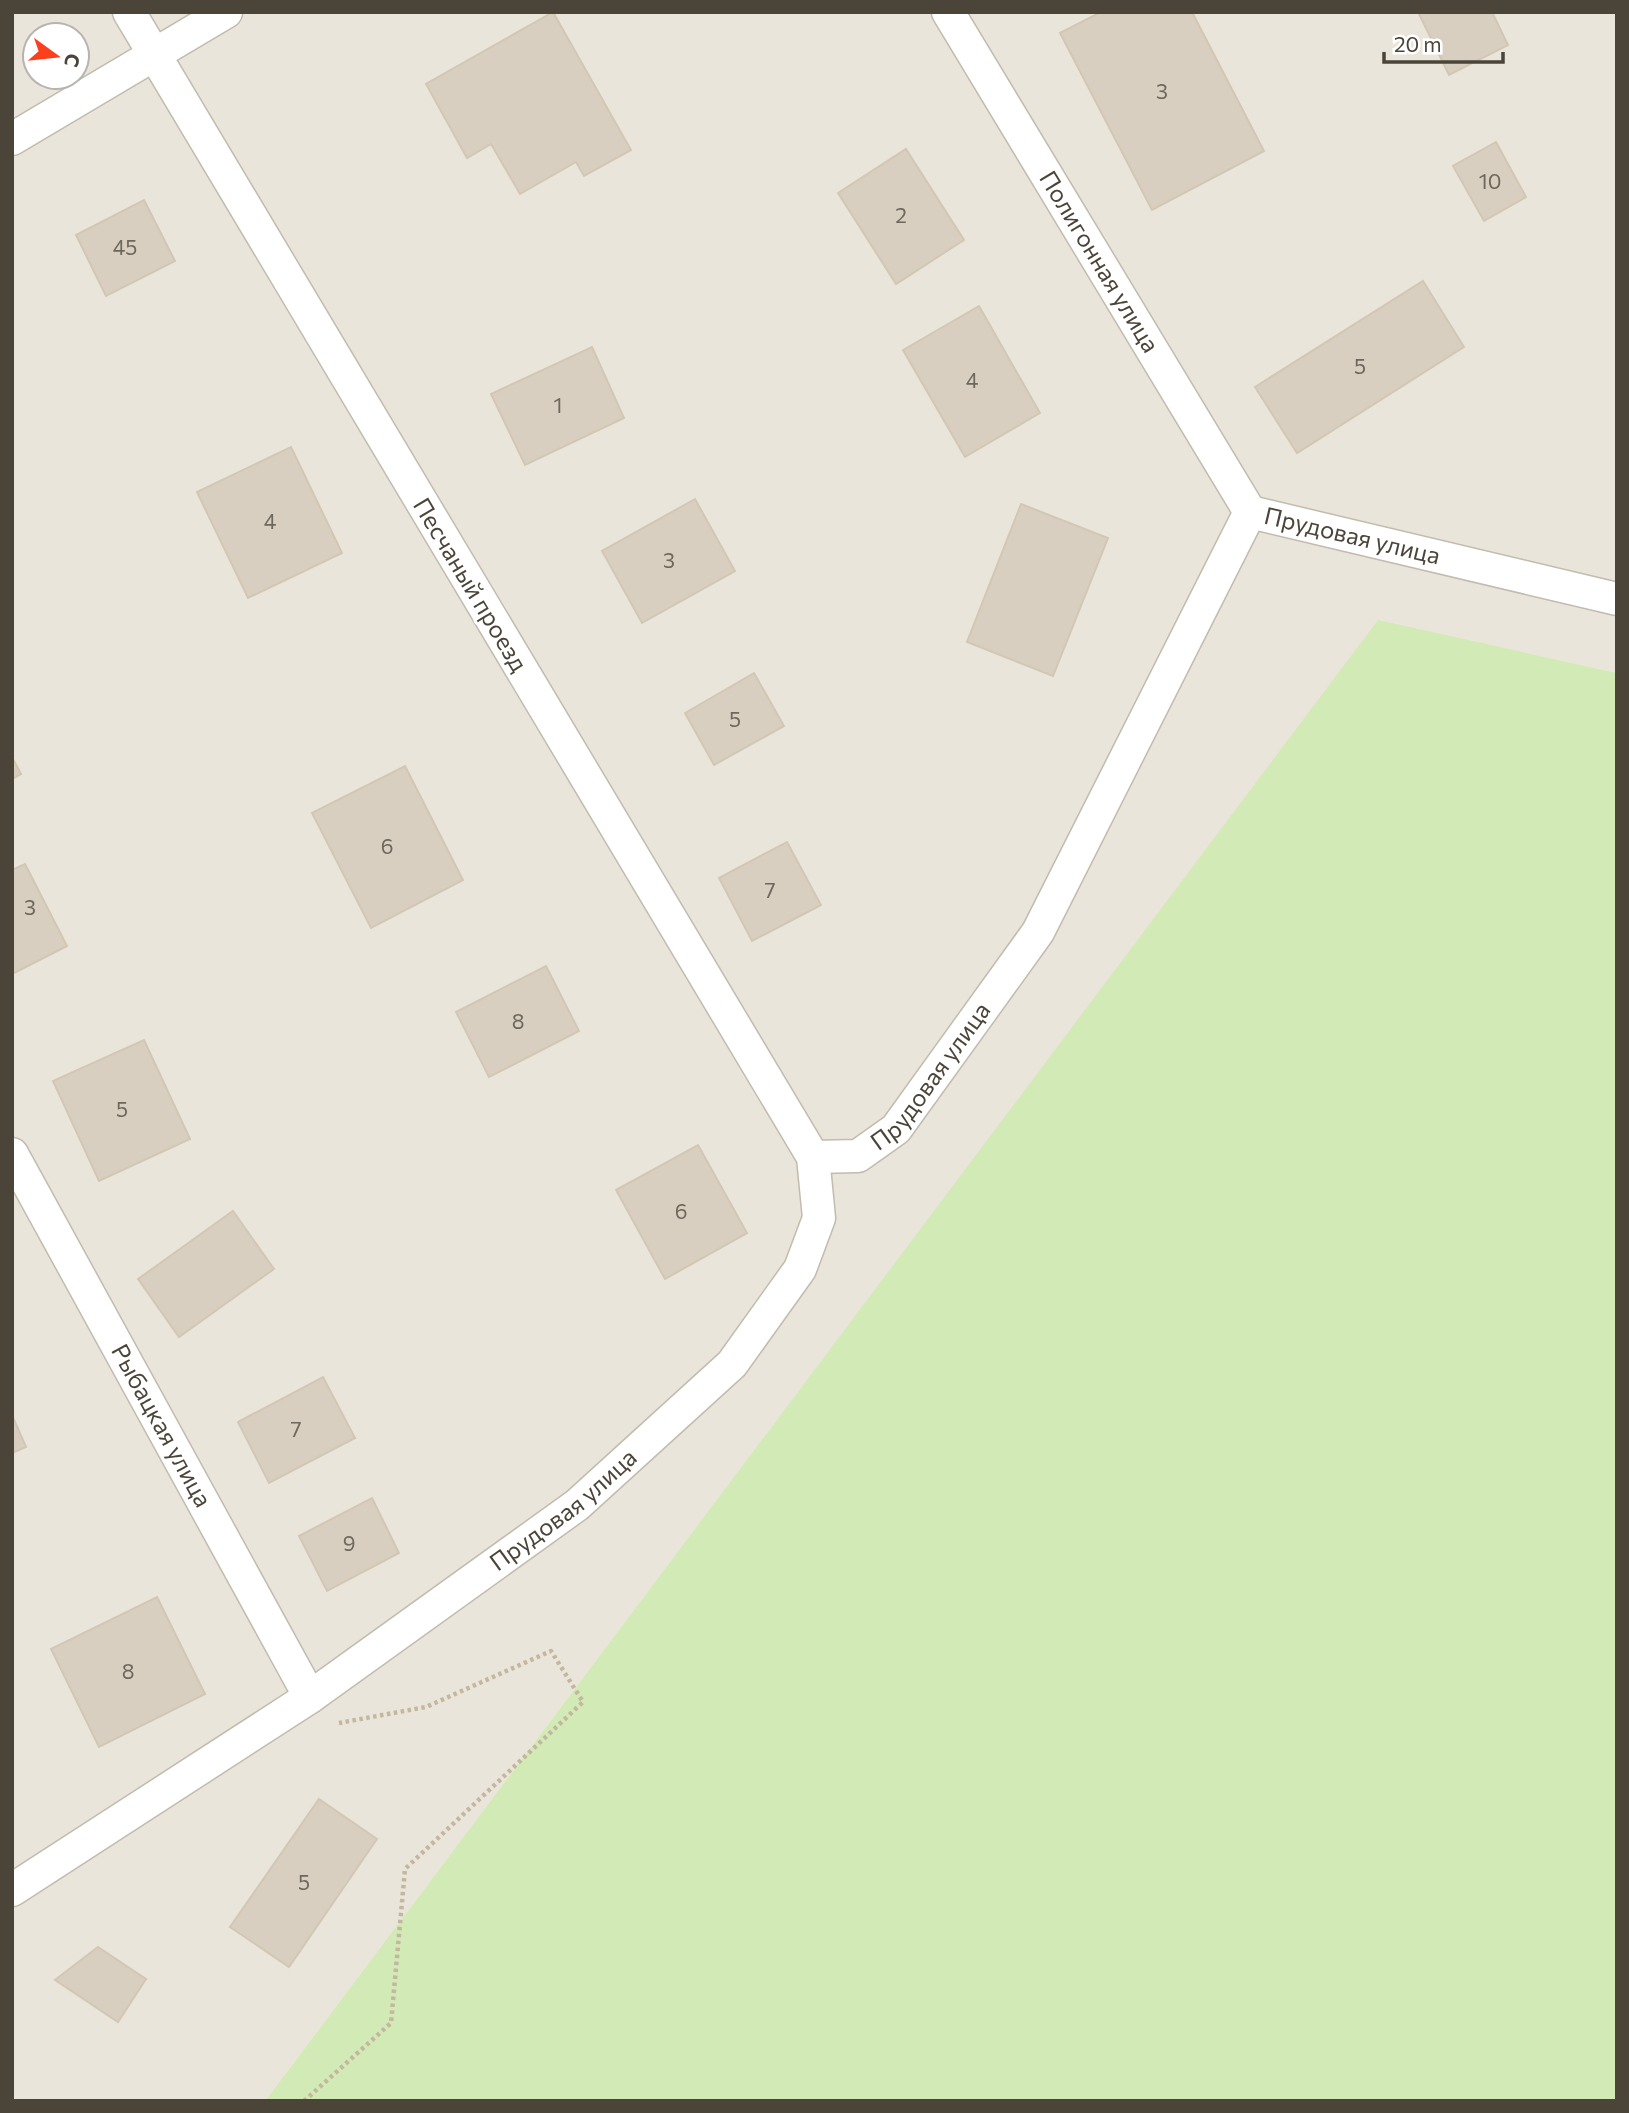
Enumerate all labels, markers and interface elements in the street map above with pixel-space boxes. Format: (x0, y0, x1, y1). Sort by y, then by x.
north arrow (21, 21, 91, 91)
scale bar (1384, 21, 1503, 65)
text: 20 m (1394, 31, 1442, 56)
text: С (60, 51, 86, 70)
house number: 3 (1156, 78, 1168, 103)
street label: Полигонная улица (1034, 165, 1166, 357)
house number: 10 (1479, 168, 1501, 193)
house number: 2 (895, 202, 907, 227)
house number: 45 (113, 234, 137, 259)
house number: 5 (1354, 353, 1366, 378)
house number: 4 (966, 367, 979, 392)
house number: 1 (554, 392, 562, 417)
street label: Песчаный проезд (408, 492, 535, 676)
street label: Прудовая улица (1262, 500, 1443, 570)
house number: 4 (264, 508, 277, 533)
house number: 3 (663, 547, 675, 572)
house number: 5 (729, 706, 741, 731)
house number: 6 (381, 833, 393, 858)
house number: 7 (764, 877, 776, 902)
house number: 3 (24, 894, 36, 919)
street label: Прудовая улица (864, 996, 996, 1156)
house number: 8 (512, 1008, 524, 1033)
house number: 5 (116, 1096, 128, 1121)
house number: 6 (675, 1198, 687, 1223)
street label: Рыбацкая улица (106, 1338, 219, 1512)
house number: 7 (290, 1416, 302, 1441)
street label: Прудовая улица (483, 1442, 642, 1576)
house number: 9 (343, 1530, 355, 1555)
house number: 8 (122, 1658, 134, 1683)
house number: 5 (298, 1869, 310, 1894)

